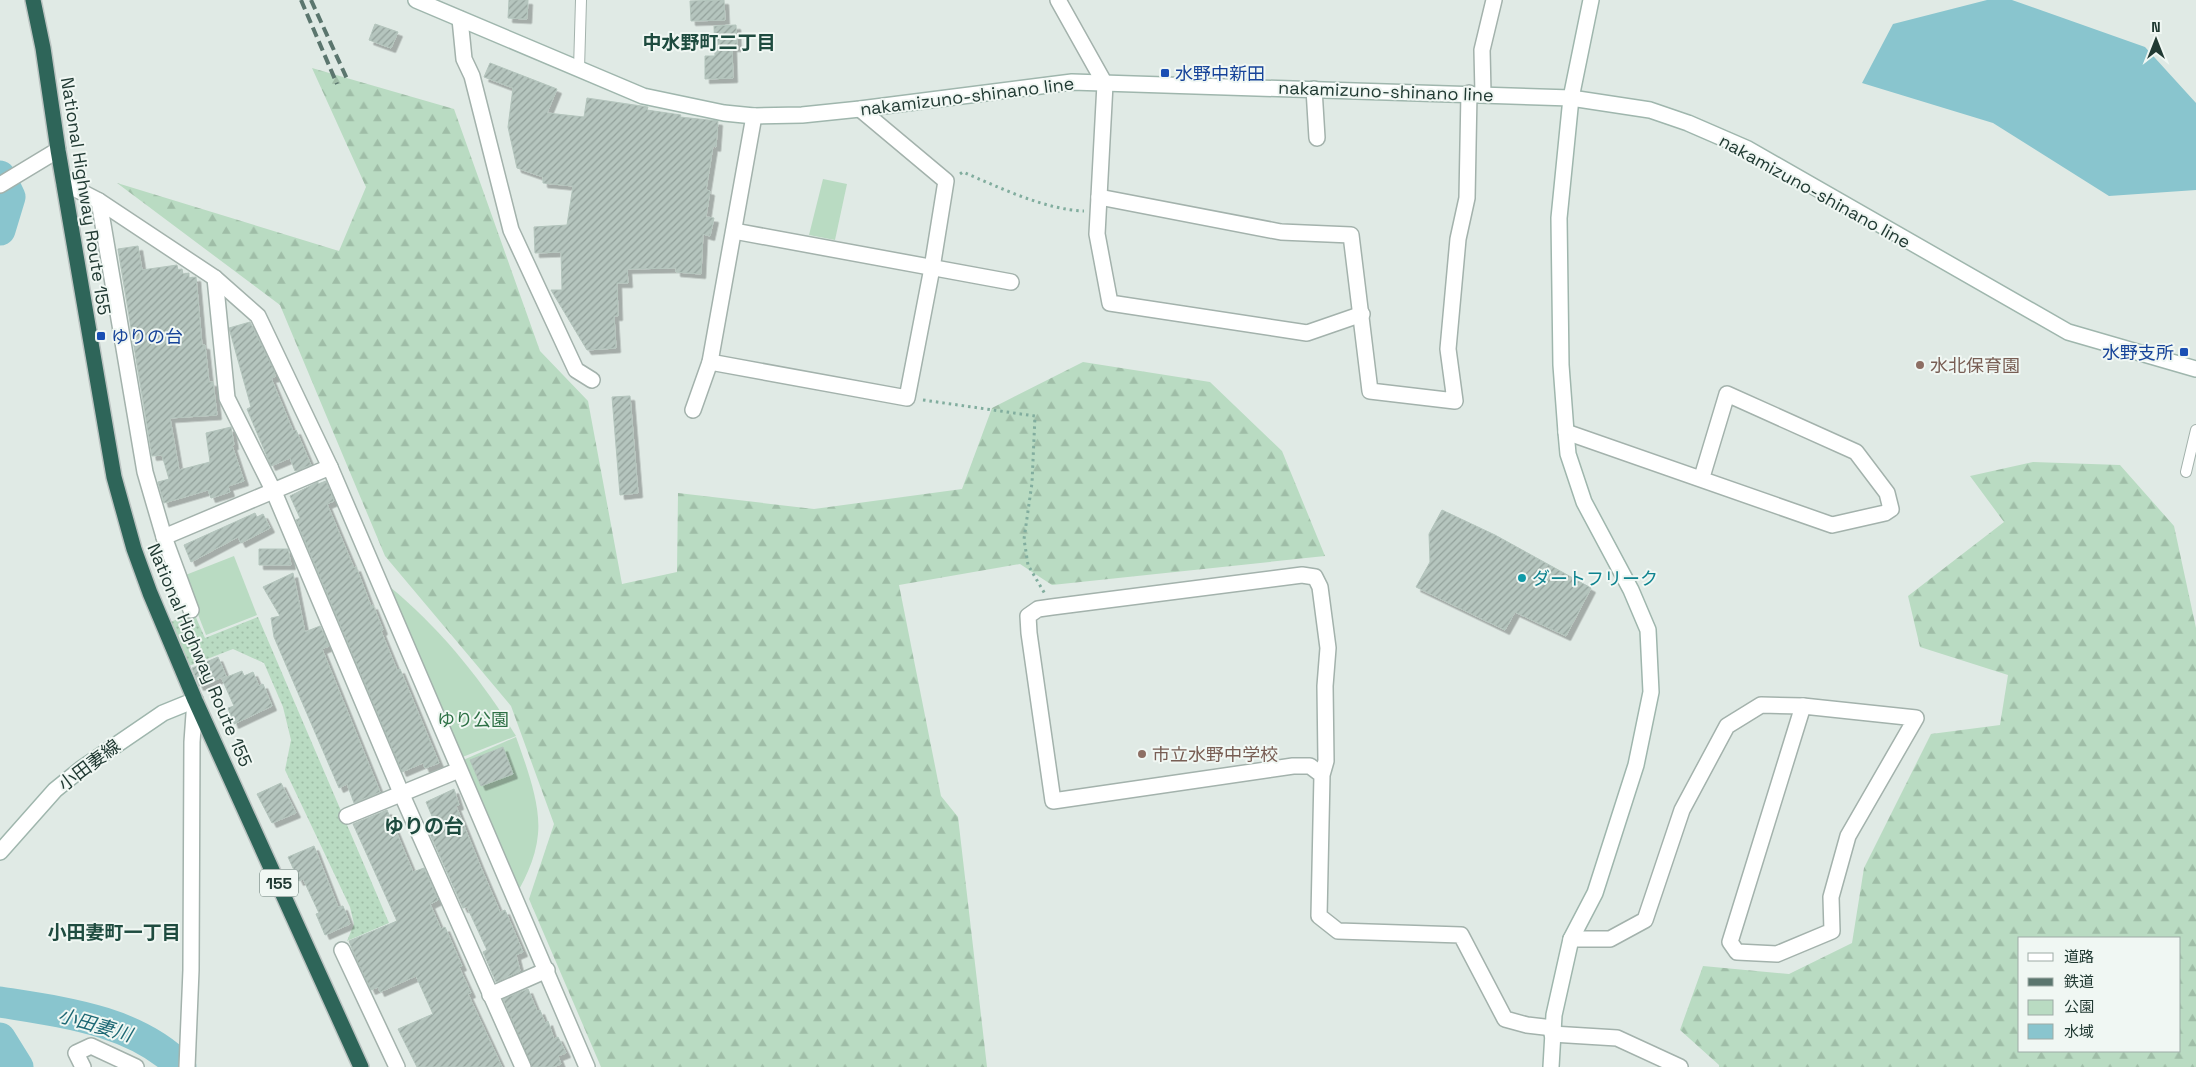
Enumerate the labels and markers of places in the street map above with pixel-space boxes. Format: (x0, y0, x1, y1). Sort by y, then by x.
place label: 水野中新田 (1175, 62, 1265, 85)
marker: 水野中新田 (1159, 67, 1171, 79)
place label: ゆりの台 (111, 325, 183, 348)
marker: ゆりの台 (95, 330, 107, 342)
place label: 水野支所 (2102, 341, 2174, 364)
marker: 水野支所 (2178, 346, 2190, 358)
place label: 水北保育園 (1930, 354, 2020, 377)
marker: 水北保育園 (1914, 359, 1926, 371)
place label: ダートフリーク (1532, 567, 1658, 590)
marker: ダートフリーク (1516, 572, 1528, 584)
place label: 市立水野中学校 (1152, 743, 1278, 766)
marker: 市立水野中学校 (1136, 748, 1148, 760)

